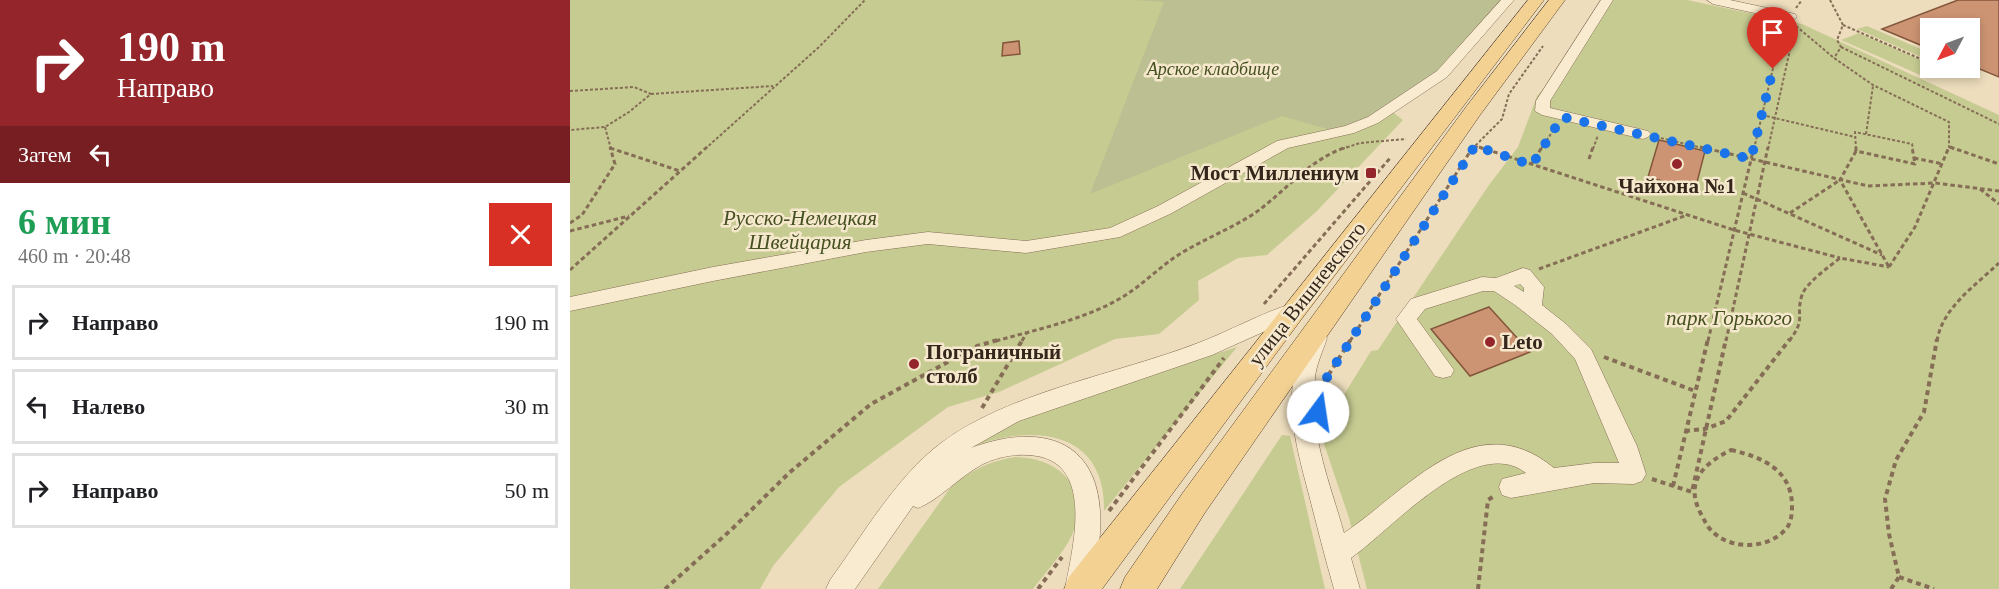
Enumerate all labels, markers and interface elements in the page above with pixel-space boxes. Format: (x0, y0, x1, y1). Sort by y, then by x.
pin (1747, 7, 1798, 69)
icon: arrive (1756, 16, 1789, 49)
north arrow (1920, 18, 1980, 78)
map controls (1920, 18, 1980, 78)
icon: right (18, 24, 96, 102)
text: 190 m (117, 24, 226, 70)
park label: Арское кладбище (1146, 59, 1279, 79)
text: Направо (117, 73, 214, 103)
icon: left (84, 138, 117, 171)
text: Затем (18, 142, 72, 167)
marker: Чайхона №1 (1670, 157, 1684, 171)
place label: Мост Миллениум (1191, 161, 1359, 185)
marker: Мост Миллениум (1364, 166, 1378, 180)
place label: Чайхона №1 (1618, 174, 1736, 198)
text: 6 мин (18, 202, 111, 242)
button: close (489, 203, 552, 266)
park label: Русско-Немецкая Швейцария (722, 206, 877, 254)
street label: улица Вишневского (1243, 217, 1371, 371)
text: 460 m · 20:48 (18, 245, 131, 267)
icon: right (21, 306, 54, 339)
park label: парк Горького (1666, 306, 1792, 330)
text: Направо (72, 310, 158, 335)
text: 190 m (493, 310, 549, 335)
place label: Leto (1502, 330, 1543, 354)
marker: Leto (1483, 335, 1497, 349)
place label: Пограничный столб (926, 340, 1061, 388)
marker: Пограничный столб (907, 357, 921, 371)
position arrow (1286, 380, 1350, 444)
icon: left (21, 390, 54, 423)
text: Налево (72, 394, 145, 419)
text: 30 m (504, 394, 549, 419)
icon: right (21, 474, 54, 507)
text: Направо (72, 478, 158, 503)
text: 50 m (504, 478, 549, 503)

